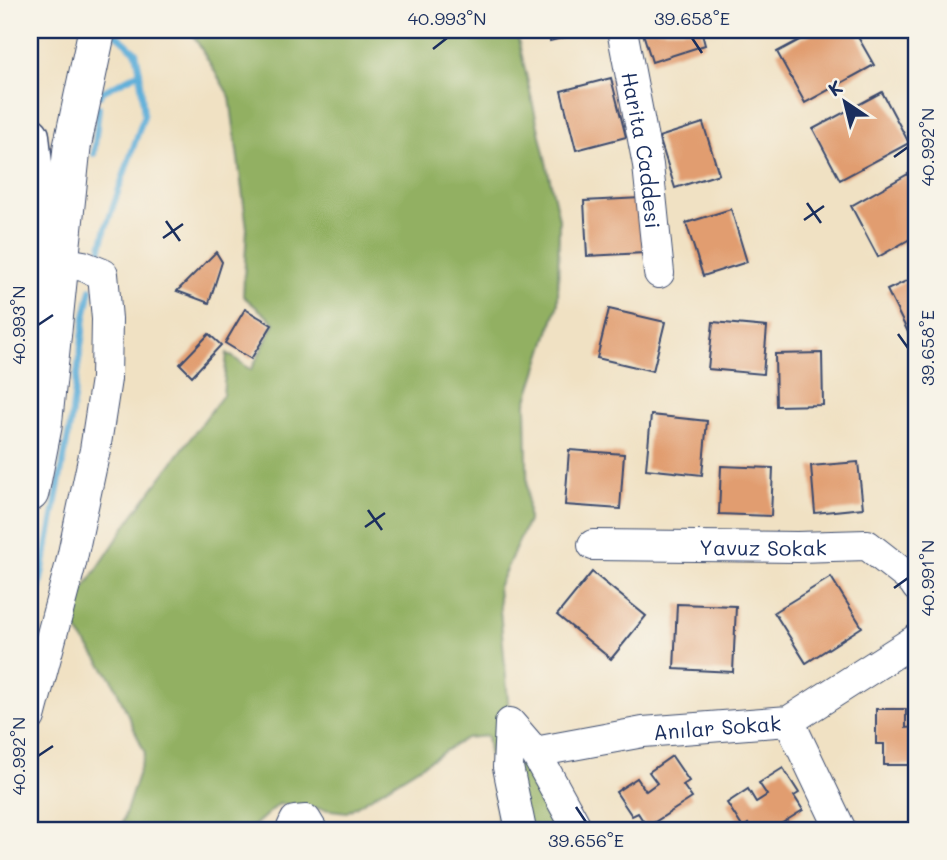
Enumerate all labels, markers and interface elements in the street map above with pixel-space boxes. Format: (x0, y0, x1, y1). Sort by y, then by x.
text: 40.993°N (407, 6, 487, 30)
text: 39.658°E (654, 6, 730, 30)
north arrow (810, 66, 880, 136)
street label: Harita Caddesi (617, 69, 668, 230)
text: K (823, 74, 847, 101)
text: 40.992°N (915, 108, 939, 186)
text: 40.993°N (6, 285, 30, 365)
text: 39.658°E (915, 310, 939, 386)
street label: Yavuz Sokak (699, 533, 827, 561)
text: 40.991°N (915, 540, 939, 616)
street label: Anılar Sokak (652, 708, 782, 745)
text: 40.992°N (6, 717, 30, 795)
text: 39.656°E (548, 828, 624, 852)

